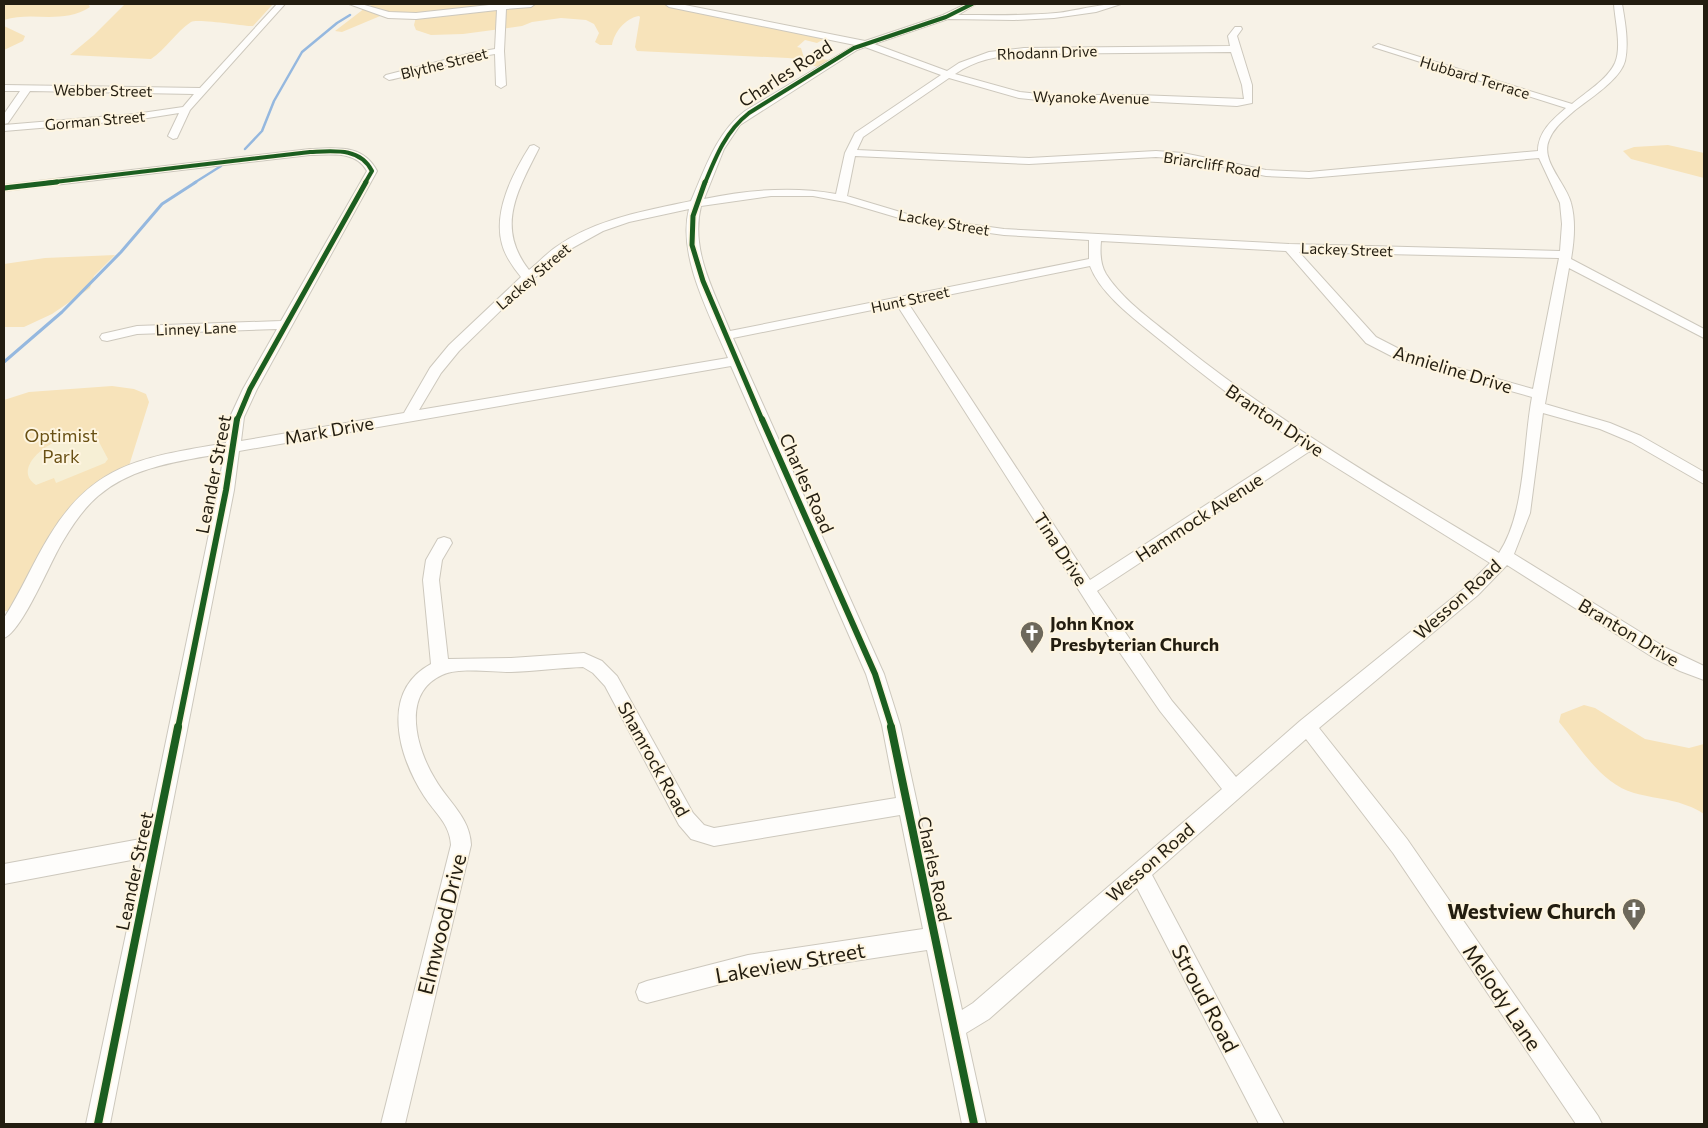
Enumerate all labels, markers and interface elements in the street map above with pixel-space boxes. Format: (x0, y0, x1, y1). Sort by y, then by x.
street label: Charles Road (734, 35, 836, 111)
street label: Rhodann Drive (997, 41, 1098, 63)
street label: Blythe Street (399, 43, 489, 83)
street label: Hubbard Terrace (1418, 52, 1532, 102)
street label: Webber Street (53, 80, 153, 100)
street label: Wyanoke Avenue (1033, 87, 1149, 107)
street label: Gorman Street (44, 107, 146, 133)
street label: Briarcliff Road (1162, 147, 1262, 181)
street label: Lackey Street (897, 205, 991, 239)
street label: Lackey Street (1301, 238, 1393, 260)
street label: Lackey Street (492, 239, 574, 313)
street label: Hunt Street (869, 282, 951, 316)
street label: Linney Lane (155, 318, 237, 338)
street label: Annieline Drive (1391, 340, 1515, 398)
street label: Branton Drive (1222, 379, 1328, 461)
street label: Mark Drive (283, 411, 375, 449)
street label: Leander Street (191, 413, 235, 535)
park label: Optimist Park (24, 424, 98, 467)
street label: Charles Road (775, 430, 839, 536)
street label: Hammock Avenue (1131, 468, 1267, 566)
street label: Tina Drive (1029, 508, 1093, 590)
street label: Wesson Road (1409, 554, 1505, 644)
street label: Branton Drive (1575, 593, 1683, 671)
place label: John Knox Presbyterian Church (1050, 612, 1219, 655)
church icon: John Knox Presbyterian Church (1019, 620, 1045, 654)
street label: Shamrock Road (613, 698, 695, 820)
street label: Leander Street (111, 810, 157, 932)
street label: Charles Road (913, 814, 957, 924)
street label: Wesson Road (1101, 818, 1199, 906)
street label: Elmwood Drive (411, 851, 471, 997)
church icon: Westview Church (1621, 897, 1647, 931)
place label: Westview Church (1447, 898, 1616, 923)
street label: Lakeview Street (713, 937, 867, 987)
street label: Melody Lane (1458, 939, 1548, 1055)
street label: Stroud Road (1167, 940, 1245, 1056)

